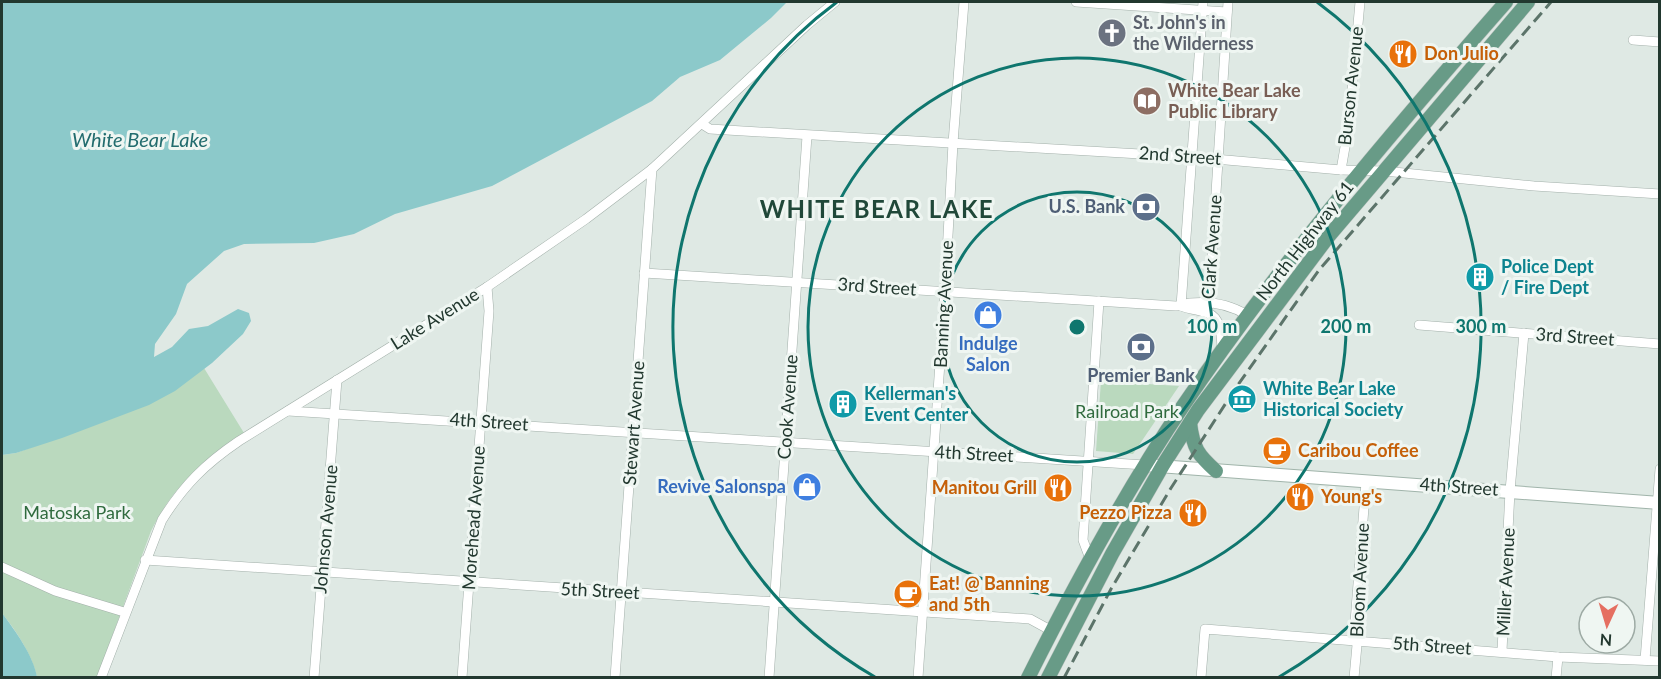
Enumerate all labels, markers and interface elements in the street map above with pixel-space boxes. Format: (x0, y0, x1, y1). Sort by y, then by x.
place label: St. John's in the Wilderness (1133, 11, 1254, 54)
church icon: St. John's in the Wilderness (1096, 17, 1128, 49)
street label: Burson Avenue (1333, 25, 1367, 147)
restaurant icon: Don Julio (1387, 38, 1419, 70)
place label: Don Julio (1424, 42, 1499, 64)
place label: White Bear Lake Public Library (1168, 79, 1301, 122)
library icon: White Bear Lake Public Library (1131, 85, 1163, 117)
water label: White Bear Lake (72, 127, 208, 151)
street label: 2nd Street (1138, 141, 1223, 169)
street label: North Highway 61 (1251, 176, 1358, 305)
bank icon: U.S. Bank (1130, 191, 1162, 223)
district label: WHITE BEAR LAKE (760, 194, 994, 223)
street label: Clark Avenue (1196, 194, 1226, 300)
place label: U.S. Bank (1049, 195, 1125, 217)
street label: Banning Avenue (929, 240, 957, 368)
place label: Police Dept / Fire Dept (1501, 255, 1594, 298)
building icon: Police Dept / Fire Dept (1464, 261, 1496, 293)
street label: 3rd Street (837, 272, 918, 300)
street label: Lake Avenue (386, 282, 483, 354)
shop icon: Indulge Salon (972, 299, 1004, 331)
text: 100 m (1187, 315, 1237, 337)
text: 200 m (1321, 315, 1371, 337)
text: 300 m (1456, 315, 1506, 337)
centre of rings (1067, 317, 1087, 337)
street label: 3rd Street (1535, 322, 1616, 350)
bank icon: Premier Bank (1125, 331, 1157, 363)
place label: Indulge Salon (958, 332, 1018, 375)
street label: Cook Avenue (772, 354, 802, 460)
street label: Stewart Avenue (618, 360, 648, 486)
place label: Premier Bank (1087, 364, 1195, 386)
place label: White Bear Lake Historical Society (1263, 377, 1404, 420)
place label: Kellerman's Event Center (864, 382, 969, 425)
museum icon: White Bear Lake Historical Society (1226, 383, 1258, 415)
building icon: Kellerman's Event Center (827, 388, 859, 420)
park label: Railroad Park (1075, 400, 1180, 422)
street label: 4th Street (449, 407, 530, 435)
cafe icon: Caribou Coffee (1261, 435, 1293, 467)
place label: Caribou Coffee (1298, 439, 1419, 461)
street label: 4th Street (934, 440, 1015, 466)
street label: Morehead Avenue (457, 445, 489, 591)
street label: Johnson Avenue (308, 464, 342, 594)
shop icon: Revive Salonspa (791, 471, 823, 503)
restaurant icon: Manitou Grill (1042, 472, 1074, 504)
street label: 4th Street (1419, 472, 1500, 500)
place label: Revive Salonspa (657, 475, 786, 497)
place label: Manitou Grill (932, 476, 1037, 498)
restaurant icon: Young's (1284, 481, 1316, 513)
place label: Young's (1320, 485, 1382, 507)
restaurant icon: Pezzo Pizza (1177, 497, 1209, 529)
park label: Matoska Park (23, 501, 132, 523)
place label: Pezzo Pizza (1079, 501, 1172, 523)
street label: Bloom Avenue (1345, 522, 1373, 638)
street label: Miller Avenue (1491, 527, 1519, 637)
place label: Eat! @ Banning and 5th (929, 572, 1050, 615)
street label: 5th Street (560, 577, 641, 603)
cafe icon: Eat! @ Banning and 5th (892, 578, 924, 610)
north arrow (1577, 595, 1637, 655)
street label: 5th Street (1392, 631, 1473, 659)
text: N (1599, 631, 1613, 650)

